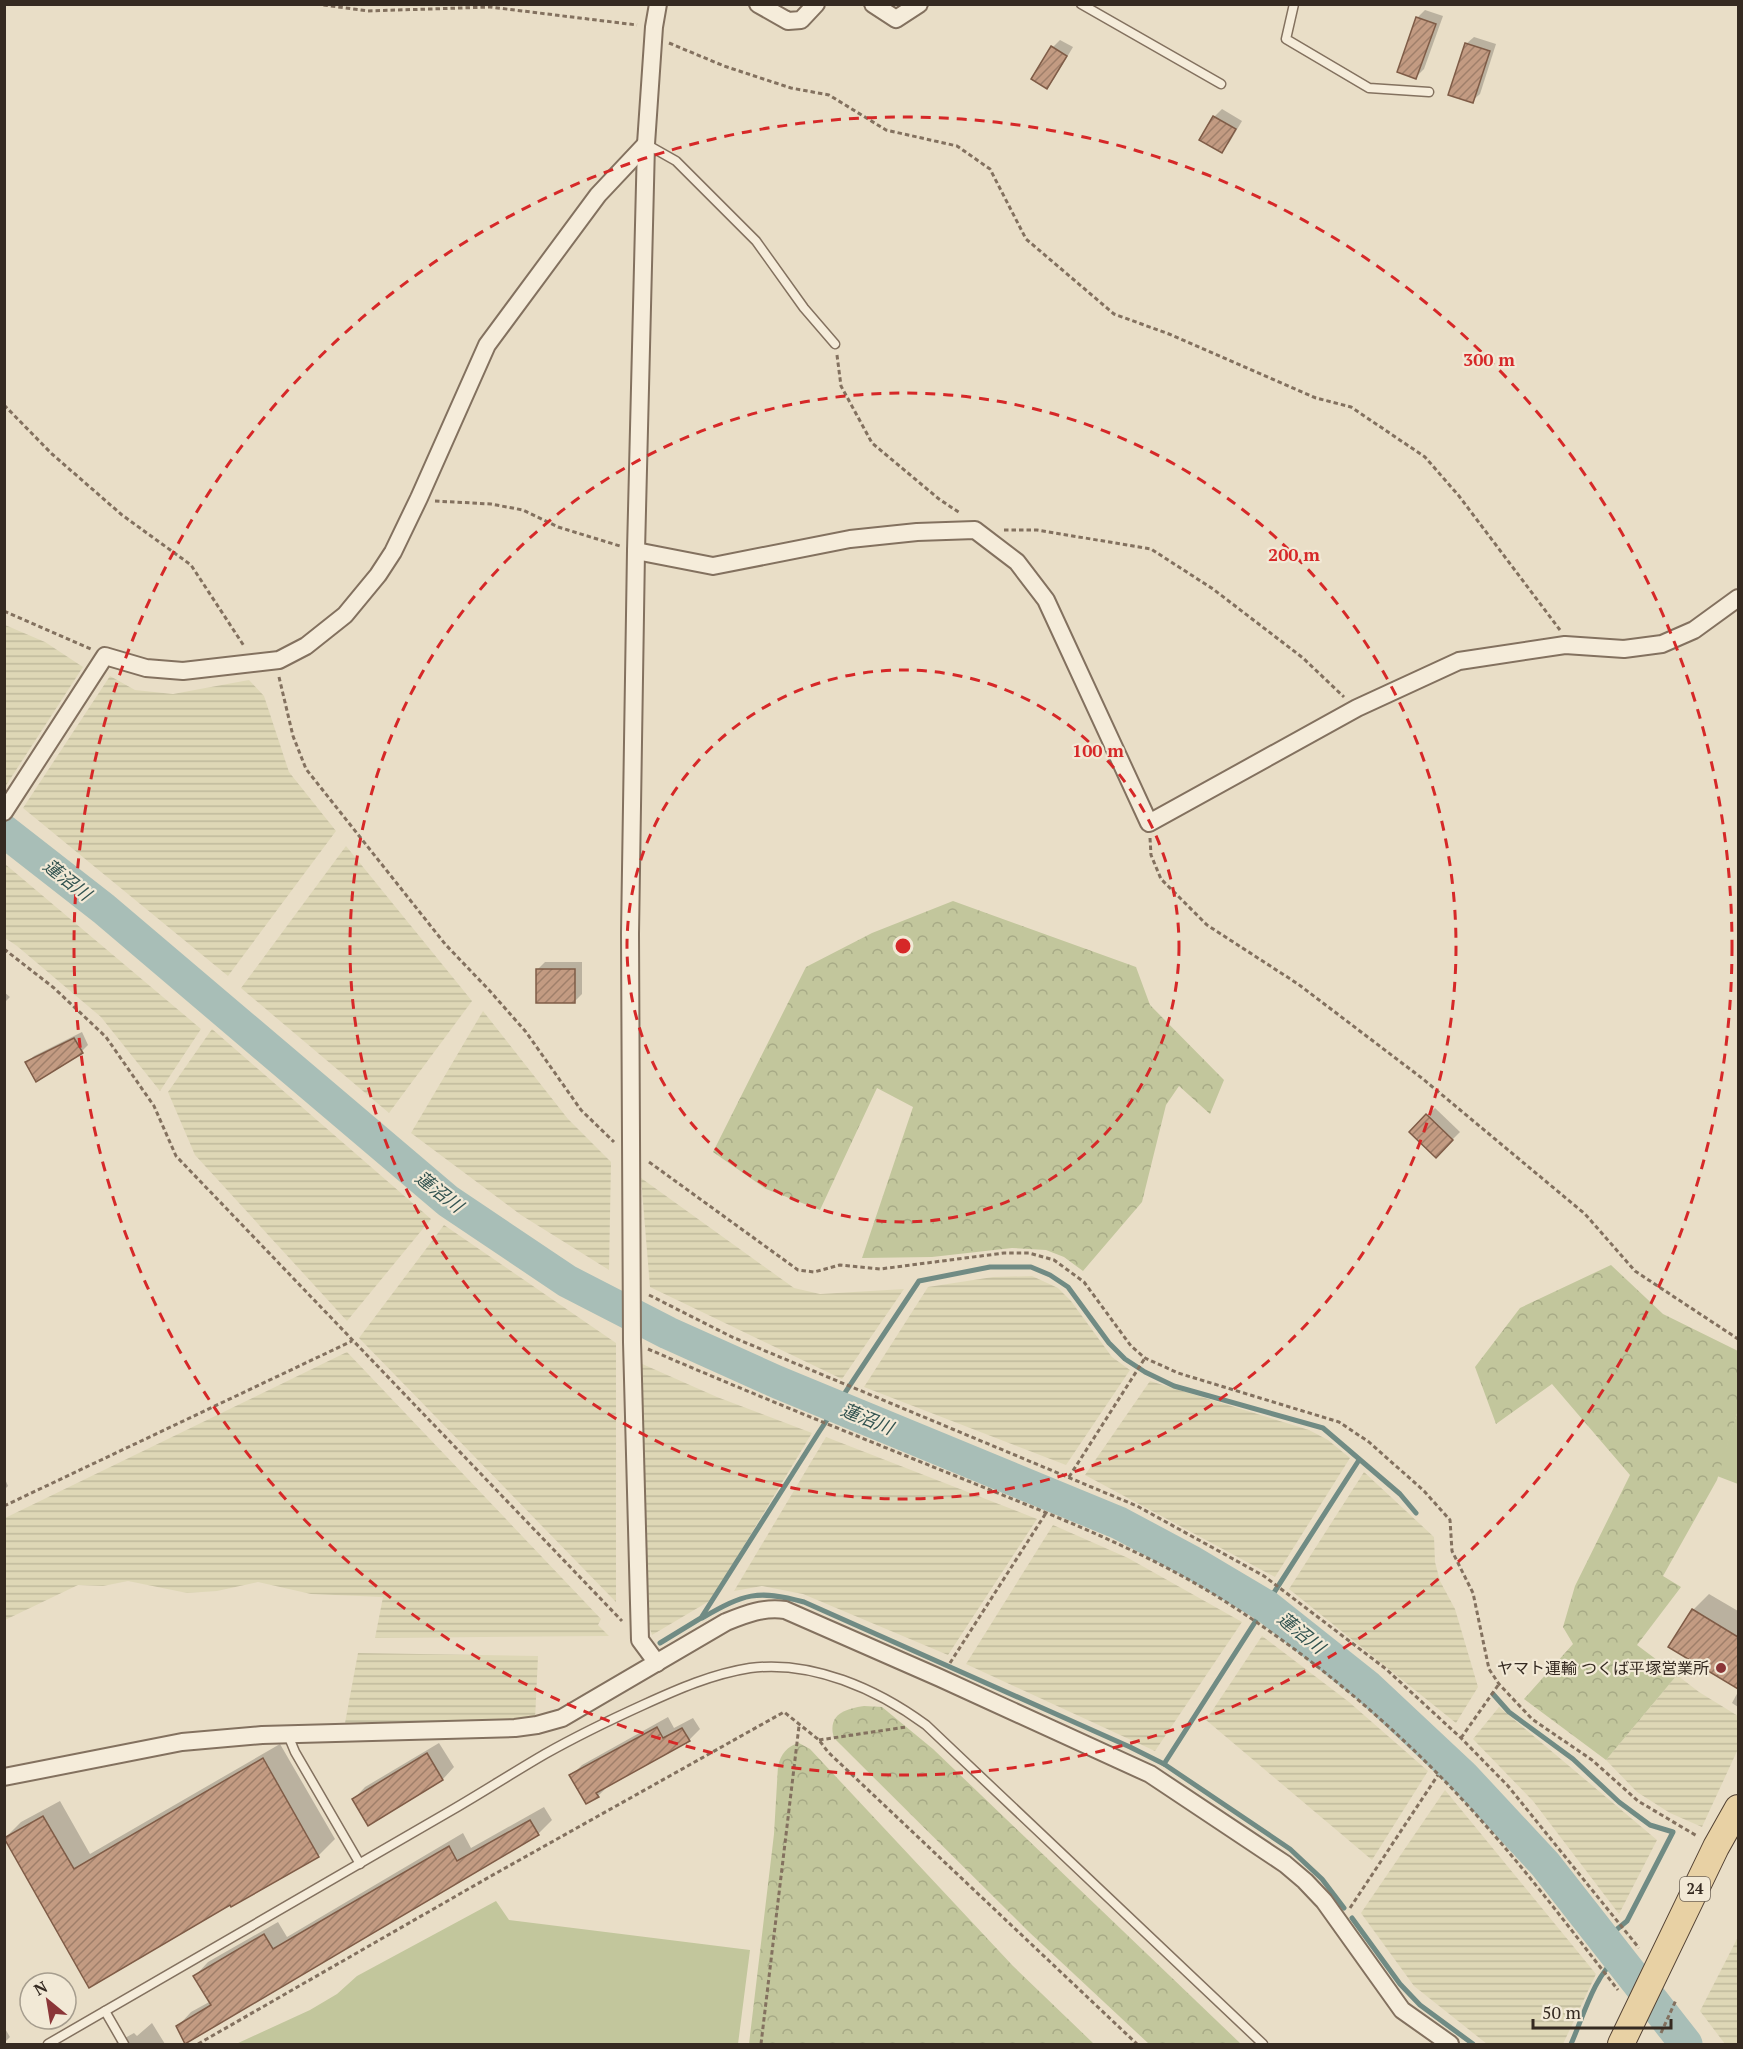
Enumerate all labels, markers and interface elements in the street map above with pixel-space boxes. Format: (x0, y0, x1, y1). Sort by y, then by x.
text: 300 m (1463, 347, 1515, 371)
text: 200 m (1268, 542, 1320, 566)
text: 100 m (1072, 738, 1124, 762)
water label: 蓮沼川 (39, 853, 98, 907)
centre of rings (893, 936, 913, 956)
water label: 蓮沼川 (411, 1165, 470, 1219)
water label: 蓮沼川 (838, 1397, 899, 1440)
water label: 蓮沼川 (1273, 1606, 1332, 1660)
place label: ヤマト運輸 つくば平塚営業所 (1497, 1657, 1709, 1679)
marker: ヤマト運輸 つくば平塚営業所 (1714, 1661, 1728, 1675)
road number: 24 (1680, 1877, 1710, 1901)
north arrow (18, 1971, 78, 2031)
text: N (30, 1975, 51, 2001)
scale bar (1533, 1992, 1671, 2030)
text: 50 m (1542, 2000, 1582, 2024)

